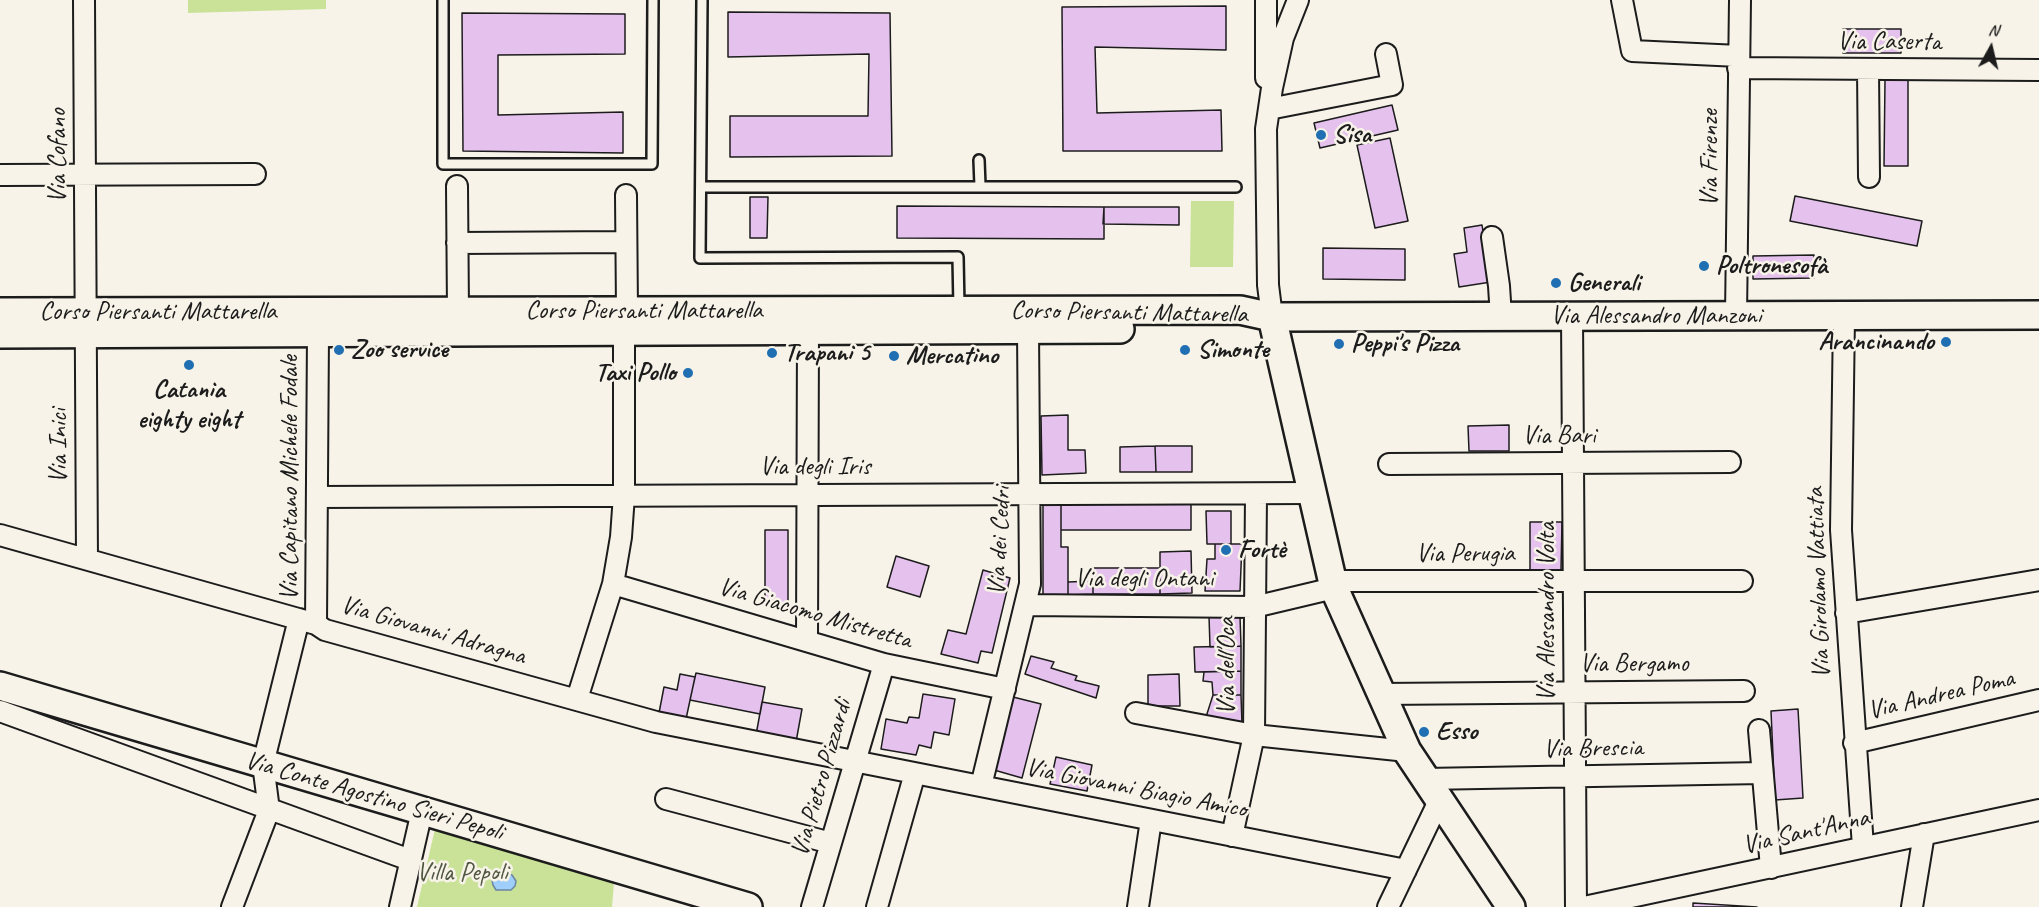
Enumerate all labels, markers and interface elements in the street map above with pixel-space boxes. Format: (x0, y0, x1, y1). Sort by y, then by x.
north arrow (1961, 18, 2021, 78)
text: N (1987, 20, 2000, 41)
street label: Via Caserta (1837, 26, 1941, 58)
street label: Via Cofano (42, 109, 74, 203)
street label: Via Firenze (1694, 109, 1726, 207)
place label: Sisa (1333, 119, 1371, 151)
marker: Sisa (1314, 128, 1328, 142)
place label: Poltronesofà (1716, 250, 1827, 282)
marker: Poltronesofà (1697, 259, 1711, 273)
place label: Generali (1568, 267, 1640, 299)
marker: Generali (1549, 276, 1563, 290)
street label: Corso Piersanti Mattarella (526, 295, 762, 327)
street label: Corso Piersanti Mattarella (1010, 295, 1248, 331)
street label: Corso Piersanti Mattarella (40, 296, 276, 328)
street label: Via Alessandro Manzoni (1551, 300, 1761, 332)
place label: Arancinando (1819, 326, 1934, 358)
place label: Peppi's Pizza (1351, 328, 1459, 360)
place label: Zoo service (351, 334, 448, 366)
place label: Simonte (1197, 334, 1269, 366)
marker: Arancinando (1939, 335, 1953, 349)
place label: Trapani 5 (784, 337, 870, 369)
marker: Peppi's Pizza (1332, 337, 1346, 351)
place label: Mercatino (906, 340, 998, 372)
marker: Zoo service (332, 343, 346, 357)
marker: Simonte (1178, 343, 1192, 357)
marker: Trapani 5 (765, 346, 779, 360)
marker: Mercatino (887, 349, 901, 363)
street label: Via Capitano Michele Fodale (274, 355, 306, 601)
place label: Taxi Pollo (595, 357, 676, 389)
marker: Catania eighty eight (182, 358, 196, 372)
marker: Taxi Pollo (681, 366, 695, 380)
place label: Catania eighty eight (138, 374, 240, 436)
street label: Via Inici (43, 408, 75, 484)
street label: Via Bari (1522, 420, 1596, 452)
street label: Via degli Iris (759, 451, 871, 483)
street label: Via dei Cedri (982, 486, 1018, 596)
street label: Via Girolamo Vattiata (1800, 487, 1838, 679)
street label: Via Alessandro Volta (1531, 522, 1563, 702)
place label: Fortè (1238, 534, 1285, 566)
street label: Via Perugia (1416, 538, 1514, 570)
marker: Fortè (1219, 543, 1233, 557)
street label: Via degli Ontani (1075, 563, 1213, 595)
street label: Via Giacomo Mistretta (715, 572, 915, 656)
street label: Via Giovanni Adragna (337, 590, 529, 672)
street label: Via dell'Oca (1211, 617, 1243, 715)
street label: Via Bergamo (1579, 648, 1689, 680)
street label: Via Andrea Poma (1865, 663, 2017, 727)
street label: Via Pietro Pizzardi (785, 696, 859, 860)
place label: Esso (1436, 716, 1477, 748)
marker: Esso (1417, 725, 1431, 739)
street label: Via Brescia (1543, 733, 1643, 765)
street label: Via Conte Agostino Sieri Pepoli (241, 745, 507, 849)
street label: Via Giovanni Biagio Amico (1023, 752, 1249, 826)
street label: Via Sant'Anna (1740, 802, 1872, 862)
park label: Villa Pepoli (416, 857, 508, 889)

